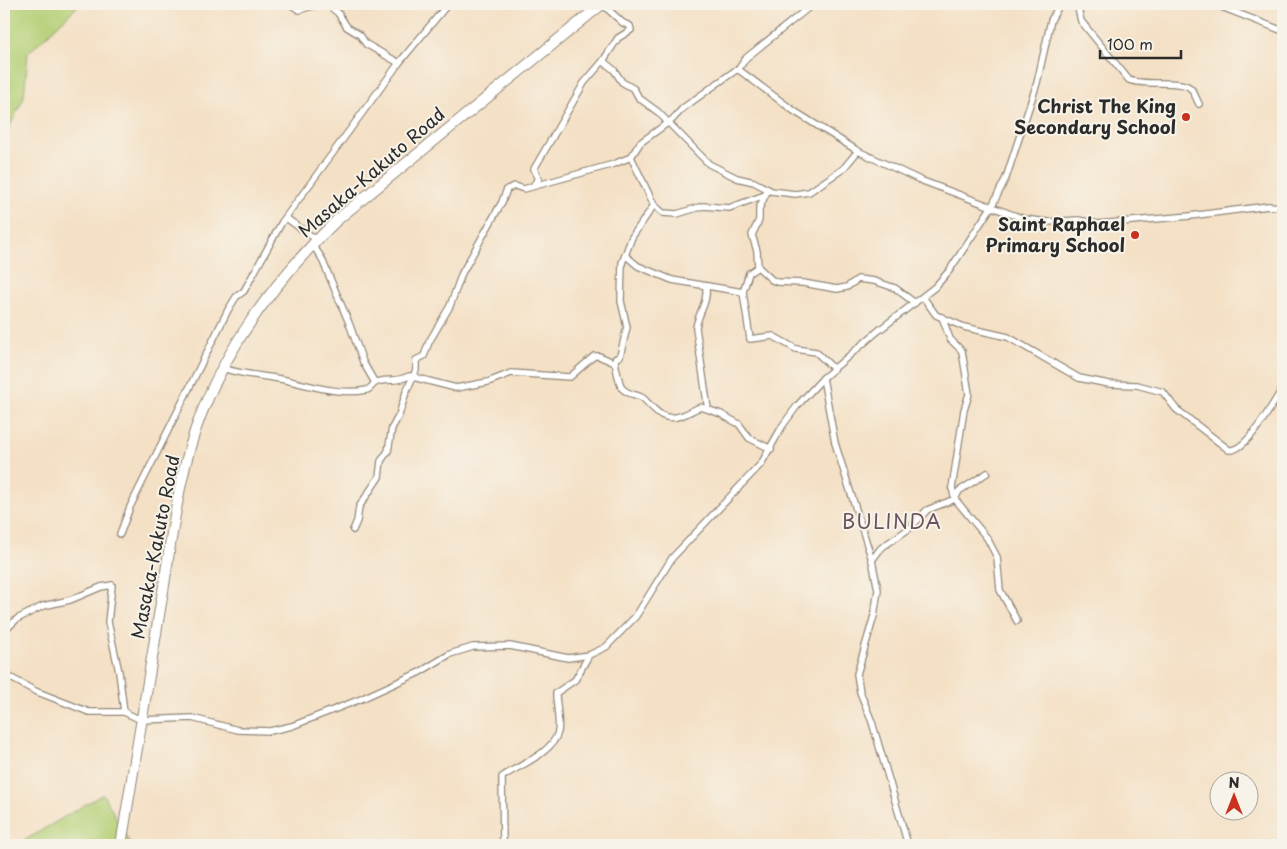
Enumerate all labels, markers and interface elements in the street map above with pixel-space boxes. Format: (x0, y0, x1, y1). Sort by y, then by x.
scale bar (1100, 28, 1181, 60)
text: 100 m (1107, 32, 1153, 55)
place label: Christ The King Secondary School (1014, 92, 1176, 140)
street label: Masaka-Kakuto Road (292, 100, 450, 243)
marker: Christ The King Secondary School (1180, 111, 1192, 123)
place label: Saint Raphael Primary School (985, 210, 1125, 258)
marker: Saint Raphael Primary School (1129, 229, 1141, 241)
street label: Masaka-Kakuto Road (123, 452, 186, 641)
district label: BULINDA (842, 506, 942, 536)
north arrow (1210, 772, 1260, 822)
text: N (1228, 772, 1240, 793)

